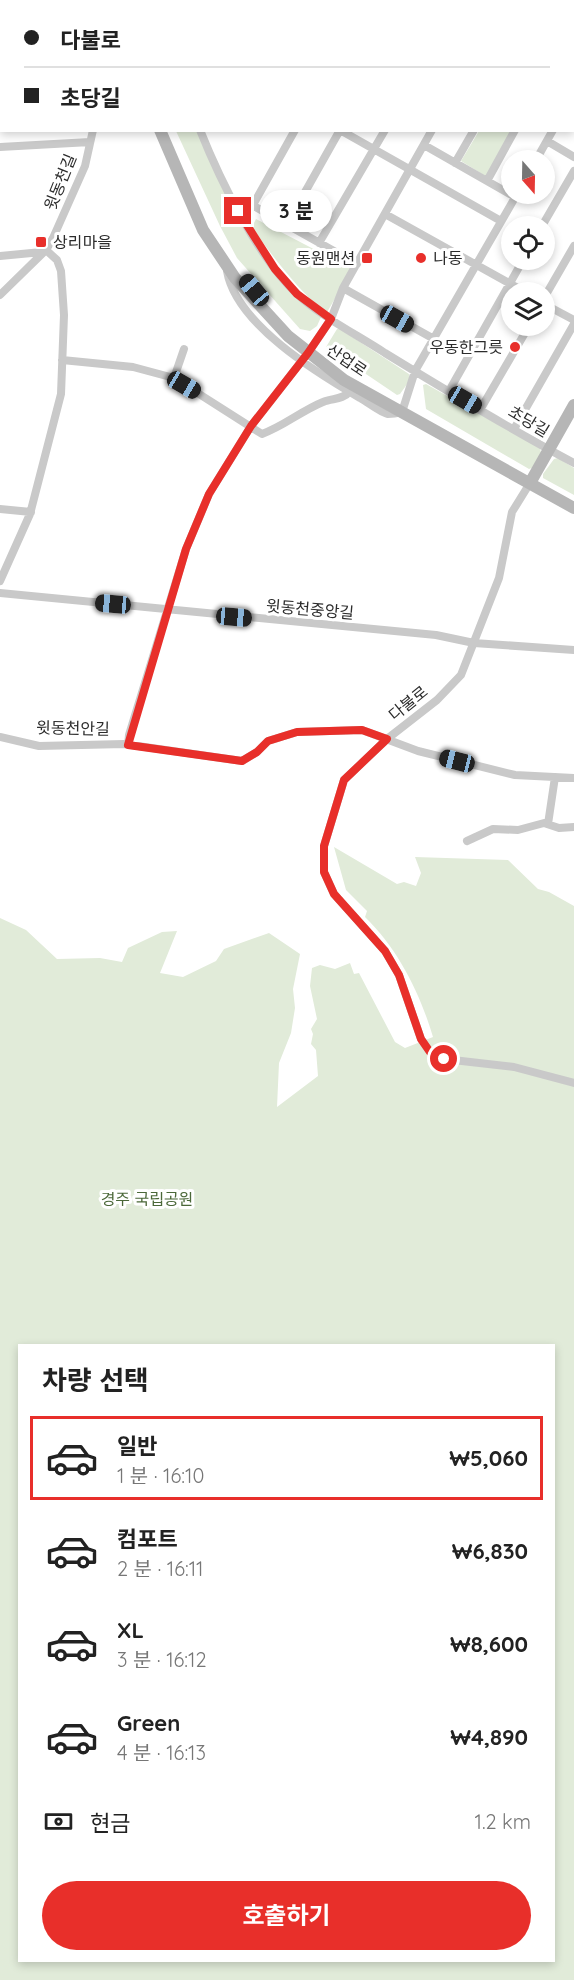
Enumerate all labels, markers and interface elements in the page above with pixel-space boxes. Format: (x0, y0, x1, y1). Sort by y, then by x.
text: 다불로 (60, 26, 121, 54)
text: 초당길 (60, 84, 121, 112)
north arrow (501, 150, 555, 204)
map controls (501, 150, 555, 336)
street label: 윗동천길 (40, 151, 80, 213)
callout: 3 분 (259, 190, 331, 232)
route end (224, 197, 251, 224)
text: 3 분 (279, 198, 313, 223)
button: locate (501, 216, 555, 270)
place label: 상리마을 (53, 232, 112, 252)
marker: 상리마을 (34, 235, 48, 249)
place label: 동원맨션 (296, 248, 355, 268)
place label: 나동 (433, 248, 463, 268)
marker: 동원맨션 (360, 251, 374, 265)
marker: 나동 (414, 251, 428, 265)
car (236, 270, 272, 310)
button: layers (501, 282, 555, 336)
car (377, 302, 417, 336)
place label: 우동한그릇 (429, 337, 503, 357)
street label: 산업로 (323, 339, 371, 381)
marker: 우동한그릇 (508, 340, 522, 354)
car (164, 368, 204, 402)
car (445, 383, 485, 417)
street label: 초당길 (505, 401, 553, 441)
car (94, 593, 132, 615)
street label: 윗동천중앙길 (265, 595, 355, 623)
car (215, 606, 253, 628)
street label: 다불로 (385, 681, 432, 725)
street label: 윗동천안길 (36, 717, 110, 739)
car (437, 748, 477, 774)
route start (430, 1045, 457, 1072)
park label: 경주 국립공원 (101, 1189, 193, 1209)
text: 차량 선택 (42, 1363, 149, 1397)
icon: car (45, 1431, 99, 1485)
text: 일반 (117, 1432, 157, 1460)
text: ₩5,060 (449, 1444, 528, 1472)
text: 1 분 · 16:10 (117, 1463, 204, 1488)
icon: car (45, 1524, 99, 1578)
text: 컴포트 (117, 1525, 178, 1553)
text: ₩6,830 (452, 1537, 528, 1565)
text: 2 분 · 16:11 (117, 1556, 203, 1581)
text: XL (117, 1616, 144, 1644)
icon: car (45, 1617, 99, 1671)
text: ₩8,600 (450, 1630, 528, 1658)
text: 3 분 · 16:12 (117, 1647, 207, 1672)
text: Green (117, 1709, 180, 1737)
icon: car (45, 1710, 99, 1764)
text: ₩4,890 (450, 1723, 528, 1751)
text: 4 분 · 16:13 (117, 1740, 206, 1765)
icon: cash (42, 1805, 75, 1838)
text: 현금 (90, 1809, 130, 1837)
text: 1.2 km (475, 1809, 531, 1834)
button: 호출하기 (42, 1881, 531, 1950)

